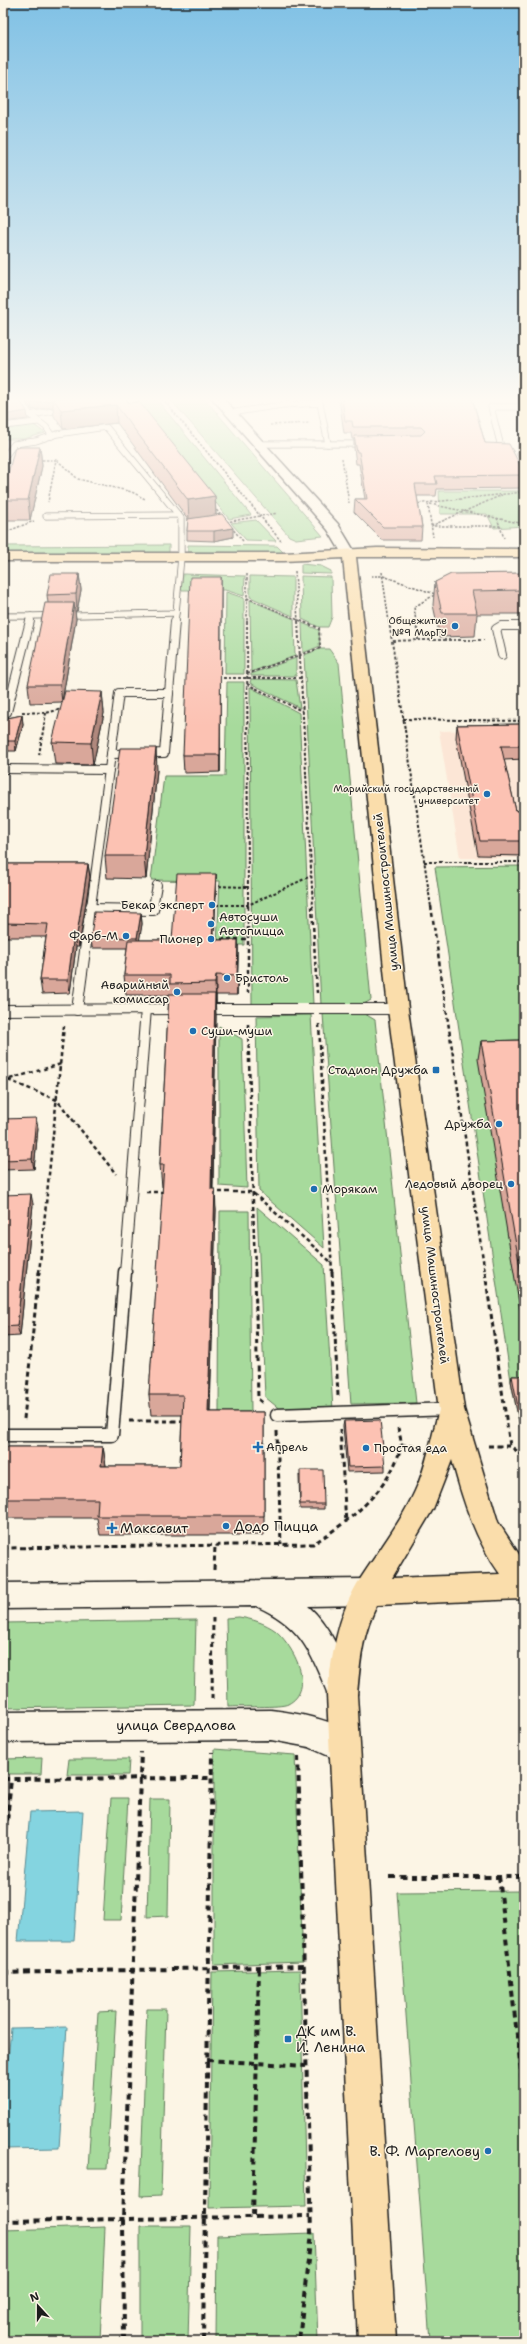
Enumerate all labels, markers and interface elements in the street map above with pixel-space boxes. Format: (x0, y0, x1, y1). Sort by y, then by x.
place label: Общежитие №9 МарГУ (388, 614, 447, 639)
marker: Общежитие №9 МарГУ (450, 621, 460, 631)
place label: Марийский государственный университет (333, 782, 480, 807)
marker: Марийский государственный университет (482, 789, 492, 799)
street label: улица Машиностроителей (370, 812, 402, 972)
place label: Бекар эксперт (121, 897, 205, 913)
marker: Бекар эксперт (207, 900, 217, 910)
place label: Автосуши Автопицца (219, 909, 285, 939)
marker: Автосуши Автопицца (206, 919, 216, 929)
place label: Фарб-М (69, 928, 118, 944)
marker: Фарб-М (121, 931, 131, 941)
place label: Пионер (160, 931, 203, 947)
marker: Пионер (206, 934, 216, 944)
place label: Бристоль (235, 970, 289, 986)
marker: Бристоль (222, 973, 232, 983)
place label: Аварийный комиссар (101, 977, 169, 1007)
marker: Аварийный комиссар (172, 987, 182, 997)
place label: Суши-муши (201, 1023, 273, 1039)
marker: Суши-муши (188, 1026, 198, 1036)
place label: Стадион Дружба (328, 1062, 429, 1078)
marker: Стадион Дружба (431, 1065, 441, 1075)
place label: Дружба (445, 1116, 492, 1132)
marker: Дружба (494, 1119, 504, 1129)
place label: Ледовый дворец (405, 1176, 504, 1192)
marker: Ледовый дворец (506, 1179, 516, 1189)
place label: Морякам (322, 1181, 377, 1197)
marker: Морякам (309, 1184, 319, 1194)
street label: улица Машиностроителей (417, 1205, 453, 1365)
place label: Апрель (266, 1439, 308, 1455)
place label: Простая еда (374, 1440, 448, 1456)
marker: Апрель (253, 1442, 263, 1452)
marker: Простая еда (361, 1443, 371, 1453)
place label: Додо Пицца (234, 1517, 319, 1535)
place label: Максавит (120, 1519, 189, 1537)
marker: Додо Пицца (221, 1521, 231, 1531)
marker: Максавит (107, 1523, 117, 1533)
street label: улица Свердлова (116, 1716, 236, 1734)
place label: ДК им В. И. Ленина (296, 2022, 366, 2056)
marker: ДК им В. И. Ленина (283, 2034, 293, 2044)
place label: В. Ф. Маргелову (370, 2142, 480, 2160)
marker: В. Ф. Маргелову (483, 2146, 493, 2156)
north arrow (18, 2286, 58, 2326)
text: N (28, 2288, 42, 2306)

